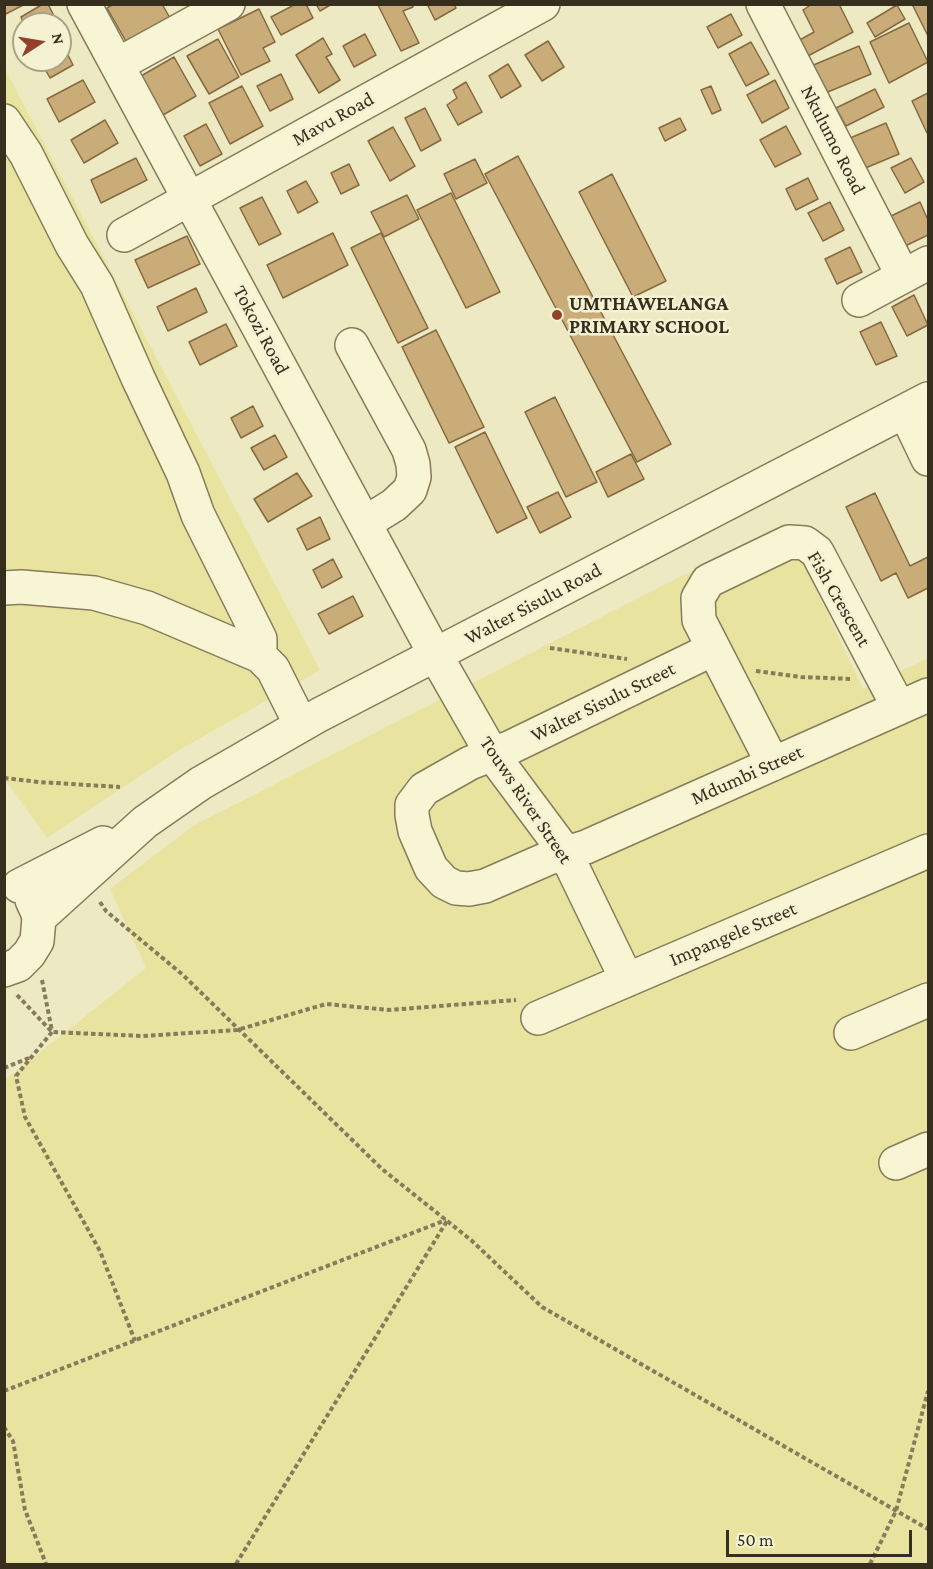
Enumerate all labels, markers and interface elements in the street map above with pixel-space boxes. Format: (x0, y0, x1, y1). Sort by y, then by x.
north arrow (12, 12, 72, 72)
text: N (49, 31, 68, 46)
street label: Nkulumo Road (795, 81, 871, 199)
street label: Mavu Road (288, 87, 378, 151)
street label: Tokozi Road (228, 281, 294, 379)
place label: UMTHAWELANGA PRIMARY SCHOOL (569, 292, 729, 339)
marker: UMTHAWELANGA PRIMARY SCHOOL (550, 308, 564, 322)
street label: Fish Crescent (802, 547, 876, 651)
street label: Walter Sisulu Road (461, 558, 605, 650)
street label: Walter Sisulu Street (527, 657, 679, 747)
street label: Touws River Street (474, 732, 578, 868)
street label: Mdumbi Street (687, 740, 807, 810)
street label: Impangele Street (666, 896, 800, 972)
scale bar (729, 1518, 915, 1556)
text: 50 m (737, 1530, 774, 1550)

